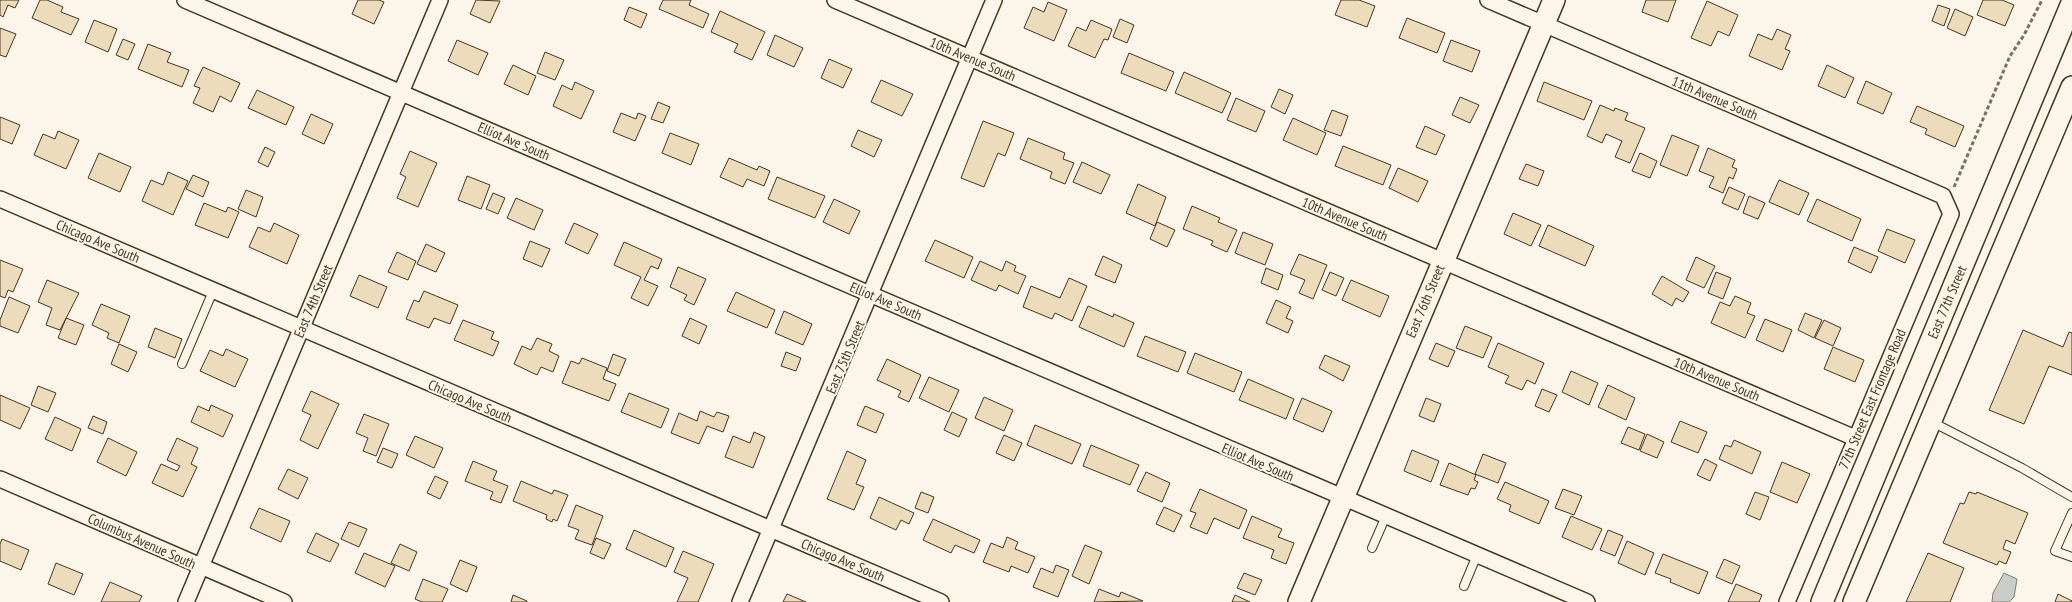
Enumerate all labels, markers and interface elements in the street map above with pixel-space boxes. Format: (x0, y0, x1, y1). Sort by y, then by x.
street label: 10th Avenue South (927, 33, 1019, 85)
street label: 11th Avenue South (1669, 72, 1761, 124)
street label: Elliot Ave South (475, 118, 553, 164)
street label: 10th Avenue South (1299, 193, 1391, 245)
street label: Chicago Ave South (53, 215, 143, 267)
street label: East 74th Street (290, 262, 337, 340)
street label: East 76th Street (1402, 262, 1449, 340)
street label: East 77th Street (1924, 263, 1971, 341)
street label: Elliot Ave South (847, 278, 925, 324)
street label: East 75th Street (822, 318, 869, 396)
street label: 77th Street East Frontage Road (1834, 326, 1910, 472)
street label: 10th Avenue South (1671, 353, 1763, 405)
street label: Chicago Ave South (425, 375, 515, 427)
street label: Elliot Ave South (1219, 439, 1297, 485)
street label: Columbus Avenue South (85, 509, 199, 573)
street label: Chicago Ave South (798, 534, 888, 586)

